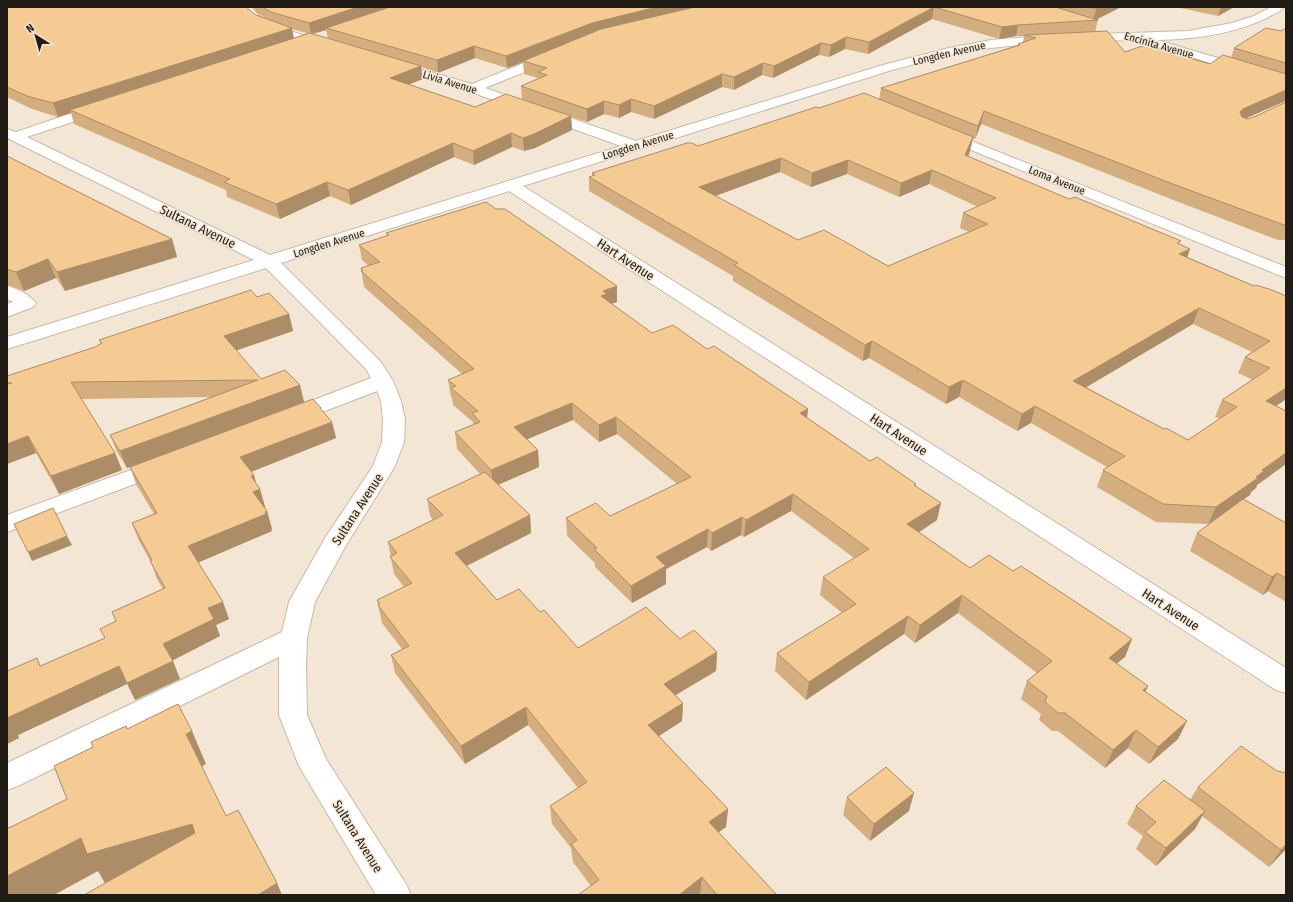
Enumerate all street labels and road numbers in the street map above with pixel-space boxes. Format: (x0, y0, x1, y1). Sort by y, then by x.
street label: Encinita Avenue (1123, 29, 1195, 62)
street label: Longden Avenue (912, 39, 987, 68)
street label: Livia Avenue (421, 68, 479, 97)
street label: Longden Avenue (601, 128, 675, 163)
street label: Loma Avenue (1027, 163, 1087, 198)
street label: Sultana Avenue (157, 202, 238, 251)
street label: Longden Avenue (292, 226, 366, 261)
street label: Hart Avenue (594, 235, 657, 283)
street label: Hart Avenue (867, 410, 930, 458)
street label: Sultana Avenue (329, 471, 386, 548)
street label: Hart Avenue (1139, 585, 1202, 633)
street label: Sultana Avenue (329, 797, 386, 875)

